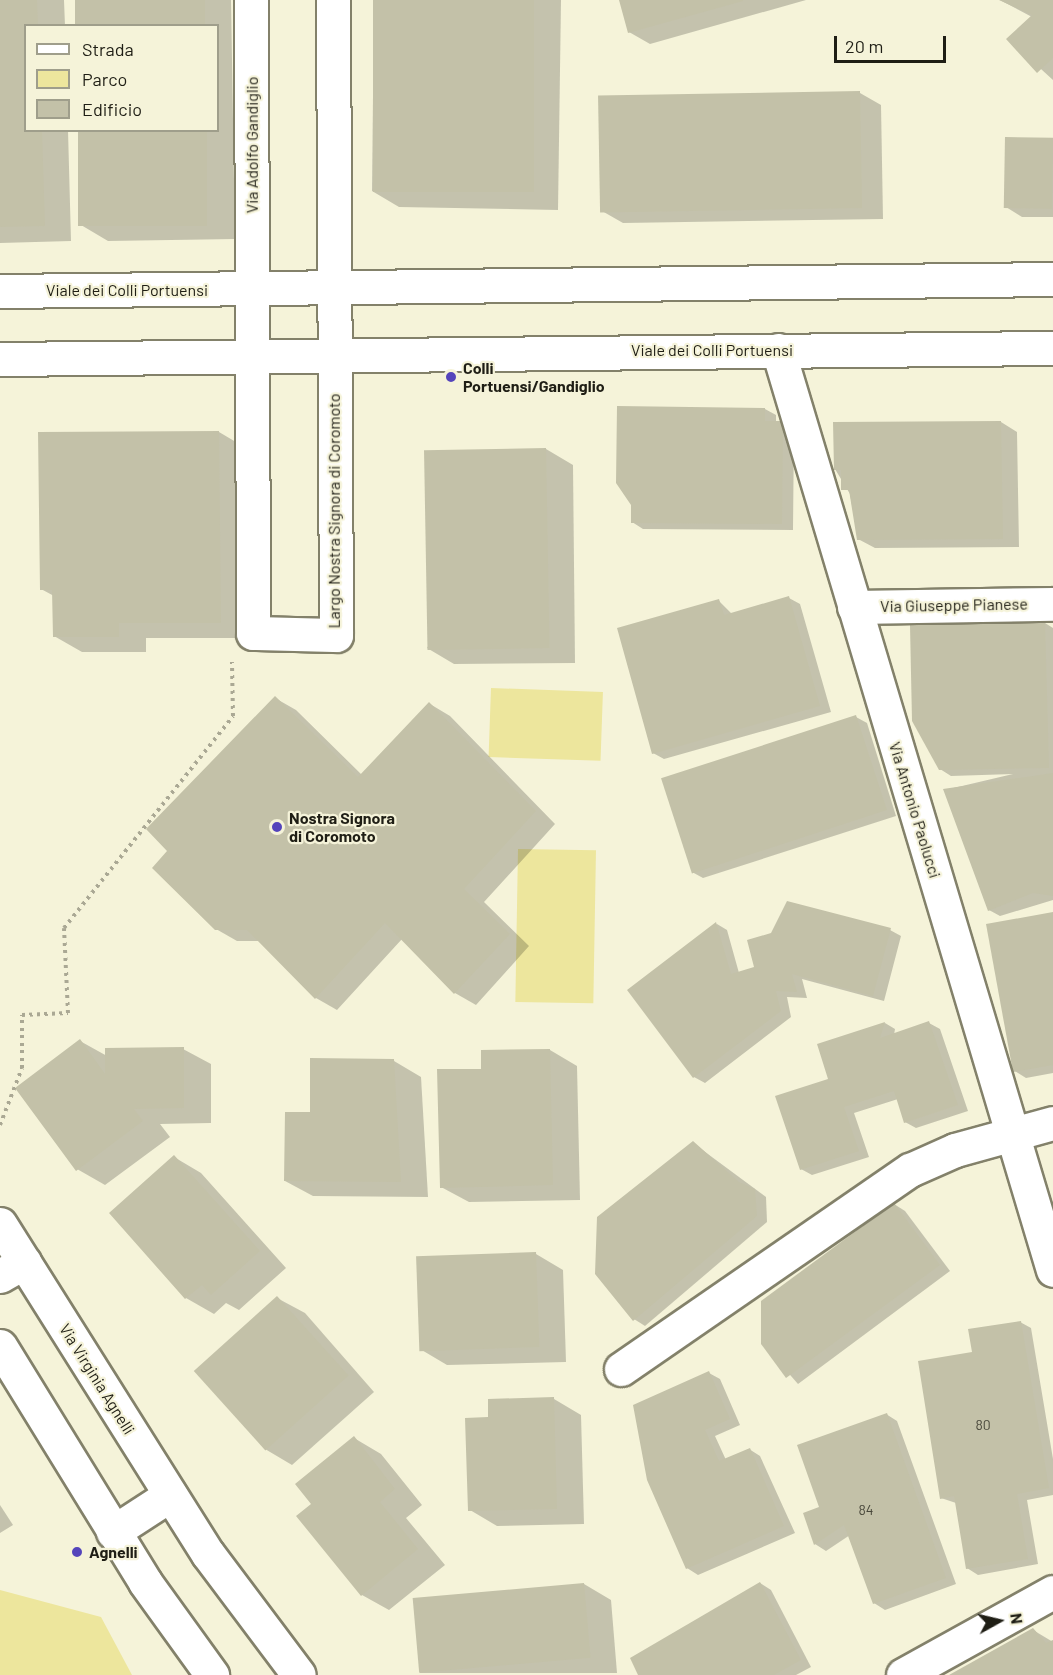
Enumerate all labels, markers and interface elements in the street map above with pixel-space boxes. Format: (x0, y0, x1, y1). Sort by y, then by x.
legend (24, 24, 219, 132)
scale bar (837, 24, 950, 62)
text: 20 m (845, 35, 883, 57)
text: Strada (82, 38, 134, 60)
text: Parco (82, 68, 127, 90)
street label: Via Adolfo Gandiglio (242, 77, 262, 213)
text: Edificio (82, 98, 142, 120)
street label: Viale dei Colli Portuensi (46, 280, 208, 300)
street label: Viale dei Colli Portuensi (631, 340, 793, 360)
place label: Colli Portuensi/Gandiglio (463, 358, 605, 396)
marker: Colli Portuensi/Gandiglio (444, 370, 458, 384)
street label: Largo Nostra Signora di Coromoto (324, 394, 344, 628)
street label: Via Giuseppe Pianese (880, 594, 1028, 616)
street label: Via Antonio Paolucci (885, 740, 945, 880)
place label: Nostra Signora di Coromoto (289, 808, 395, 846)
marker: Nostra Signora di Coromoto (270, 820, 284, 834)
street label: Via Virginia Agnelli (55, 1320, 139, 1438)
house number: 80 (975, 1417, 991, 1433)
house number: 84 (858, 1502, 874, 1518)
place label: Agnelli (89, 1542, 138, 1562)
marker: Agnelli (70, 1545, 84, 1559)
north arrow (969, 1591, 1029, 1651)
text: N (1007, 1612, 1027, 1625)

